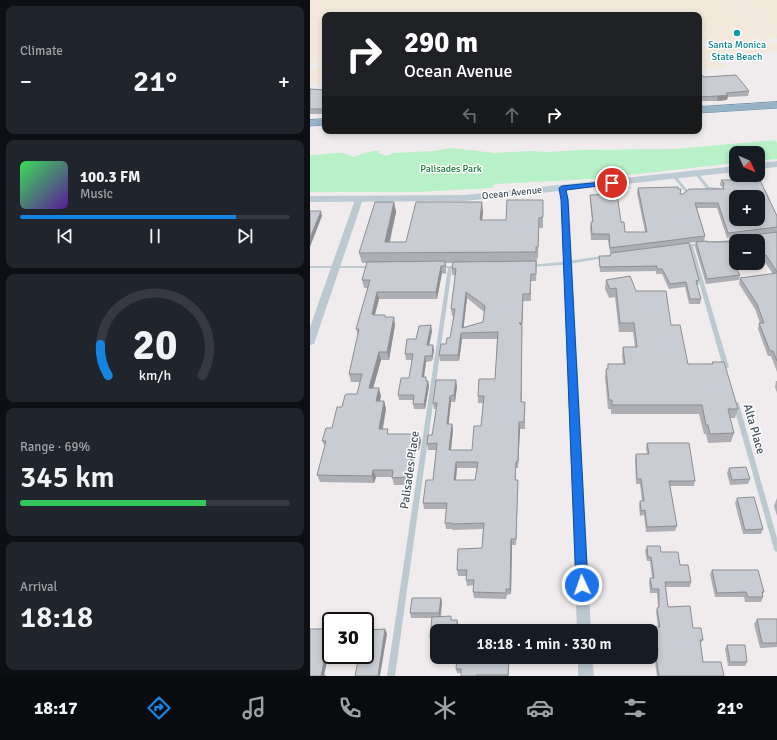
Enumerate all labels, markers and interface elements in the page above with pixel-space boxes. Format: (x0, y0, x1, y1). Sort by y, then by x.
text: 290 m (404, 26, 478, 60)
icon: right (338, 28, 390, 80)
marker: Santa Monica State Beach (732, 28, 742, 38)
place label: Santa Monica State Beach (708, 39, 766, 63)
text: Climate (20, 43, 63, 59)
text: Ocean Avenue (404, 60, 512, 82)
text: 21° (133, 63, 177, 100)
text: − (20, 68, 32, 95)
text: + (278, 68, 290, 95)
icon: left (459, 104, 481, 126)
icon: ahead (501, 104, 523, 126)
icon: right (543, 104, 565, 126)
north arrow (729, 146, 765, 182)
map controls (729, 146, 765, 270)
park label: Palisades Park (420, 163, 482, 175)
pin (595, 166, 629, 200)
text: 100.3 FM (80, 168, 141, 186)
icon: arrive (601, 172, 623, 194)
street label: Ocean Avenue (481, 184, 543, 202)
text: Music (80, 186, 113, 202)
button: + (729, 190, 765, 226)
icon: previous (54, 225, 76, 247)
icon: pause (144, 225, 166, 247)
icon: next (234, 225, 256, 247)
button: − (729, 234, 765, 270)
text: 20 (133, 320, 177, 371)
text: km/h (139, 367, 171, 384)
street label: Alta Place (740, 402, 768, 456)
street label: Palisades Place (397, 430, 423, 510)
text: Range · 69% (20, 439, 90, 455)
text: 345 km (20, 459, 115, 496)
position arrow (561, 564, 603, 606)
text: Arrival (20, 579, 57, 595)
text: 18:18 (20, 599, 93, 636)
speed limit sign: 30 (322, 612, 374, 664)
text: 18:18 · 1 min · 330 m (477, 635, 611, 653)
icon: directions (145, 694, 173, 722)
icon: music (240, 694, 268, 722)
icon: phone (336, 694, 364, 722)
icon: climate (431, 694, 459, 722)
icon: car (526, 694, 554, 722)
icon: filters (621, 694, 649, 722)
text: 18:17 (34, 697, 78, 719)
text: 21° (717, 697, 743, 719)

